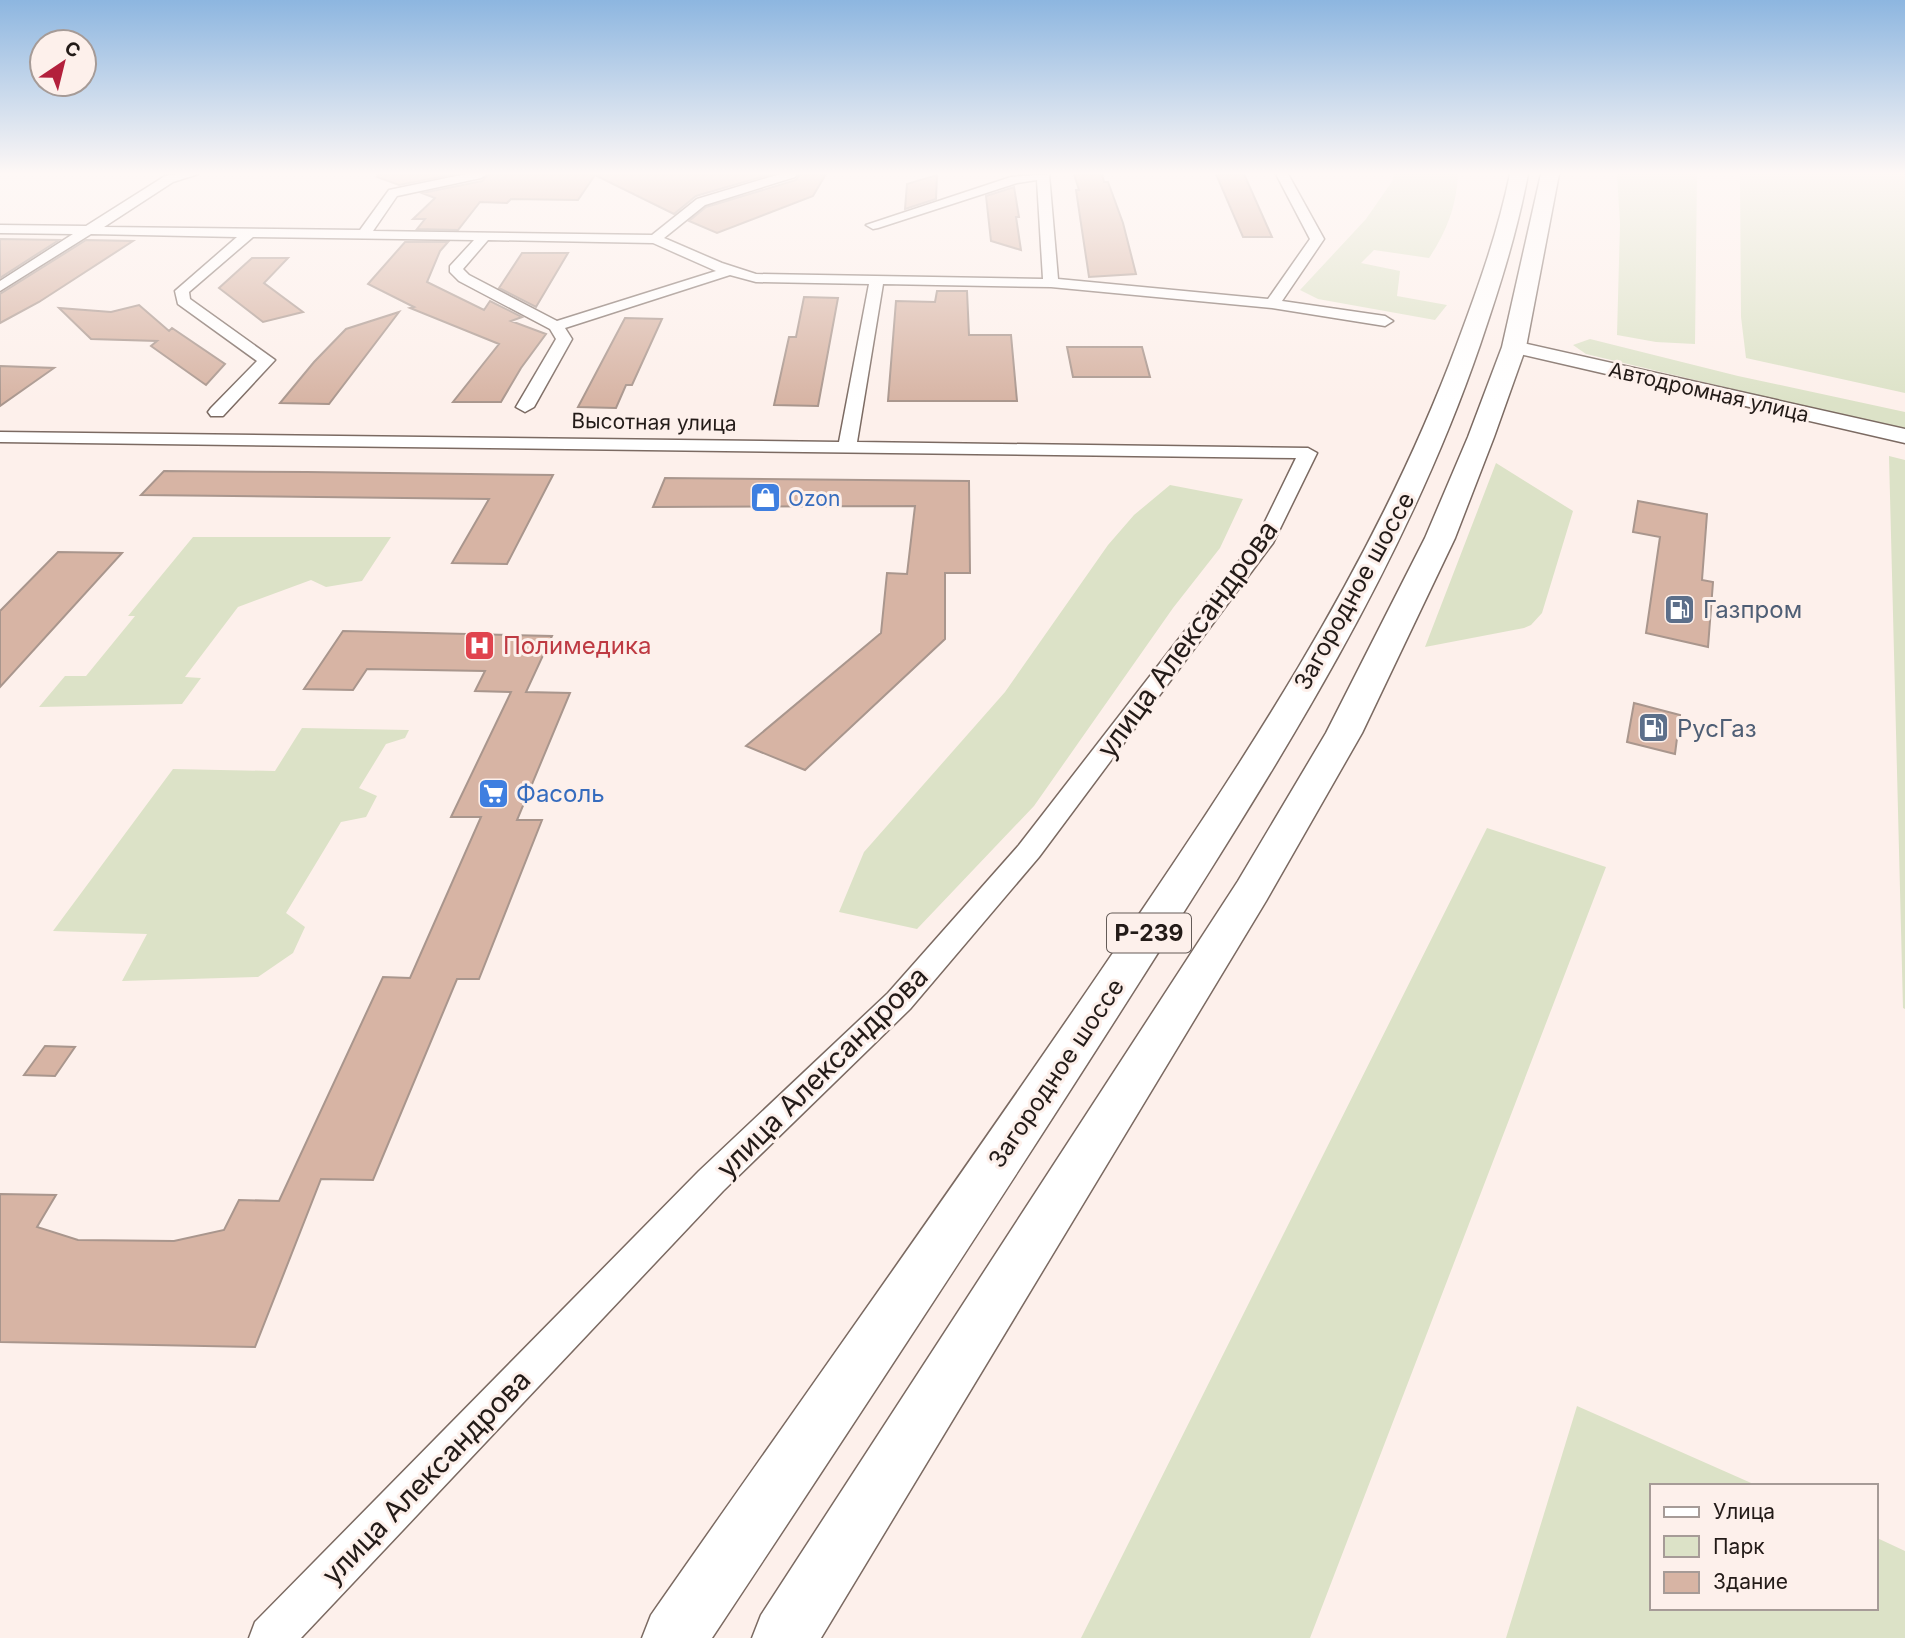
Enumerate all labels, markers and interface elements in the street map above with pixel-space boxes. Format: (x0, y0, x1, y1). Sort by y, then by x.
north arrow (28, 28, 98, 98)
text: С (60, 36, 85, 63)
street label: Автодромная улица (1606, 357, 1812, 427)
street label: Высотная улица (571, 408, 737, 436)
shop icon: Ozon (748, 481, 782, 515)
place label: Ozon (788, 486, 840, 511)
street label: Загородное шоссе (1288, 487, 1420, 695)
street label: улица Александрова (1089, 514, 1285, 764)
fuel station icon: Газпром (1663, 592, 1697, 626)
place label: Газпром (1703, 595, 1802, 624)
hospital icon: Полимедика (463, 628, 497, 662)
place label: Полимедика (503, 631, 651, 660)
fuel station icon: РусГаз (1637, 711, 1671, 745)
place label: РусГаз (1677, 714, 1757, 743)
supermarket icon: Фасоль (476, 776, 510, 810)
place label: Фасоль (516, 779, 605, 808)
road number: Р-239 (1107, 914, 1191, 952)
street label: улица Александрова (709, 959, 935, 1185)
street label: Загородное шоссе (982, 973, 1130, 1173)
street label: улица Александрова (315, 1363, 537, 1591)
legend (1650, 1484, 1877, 1610)
text: Улица (1713, 1499, 1775, 1524)
text: Парк (1713, 1534, 1765, 1559)
text: Здание (1713, 1569, 1788, 1594)

